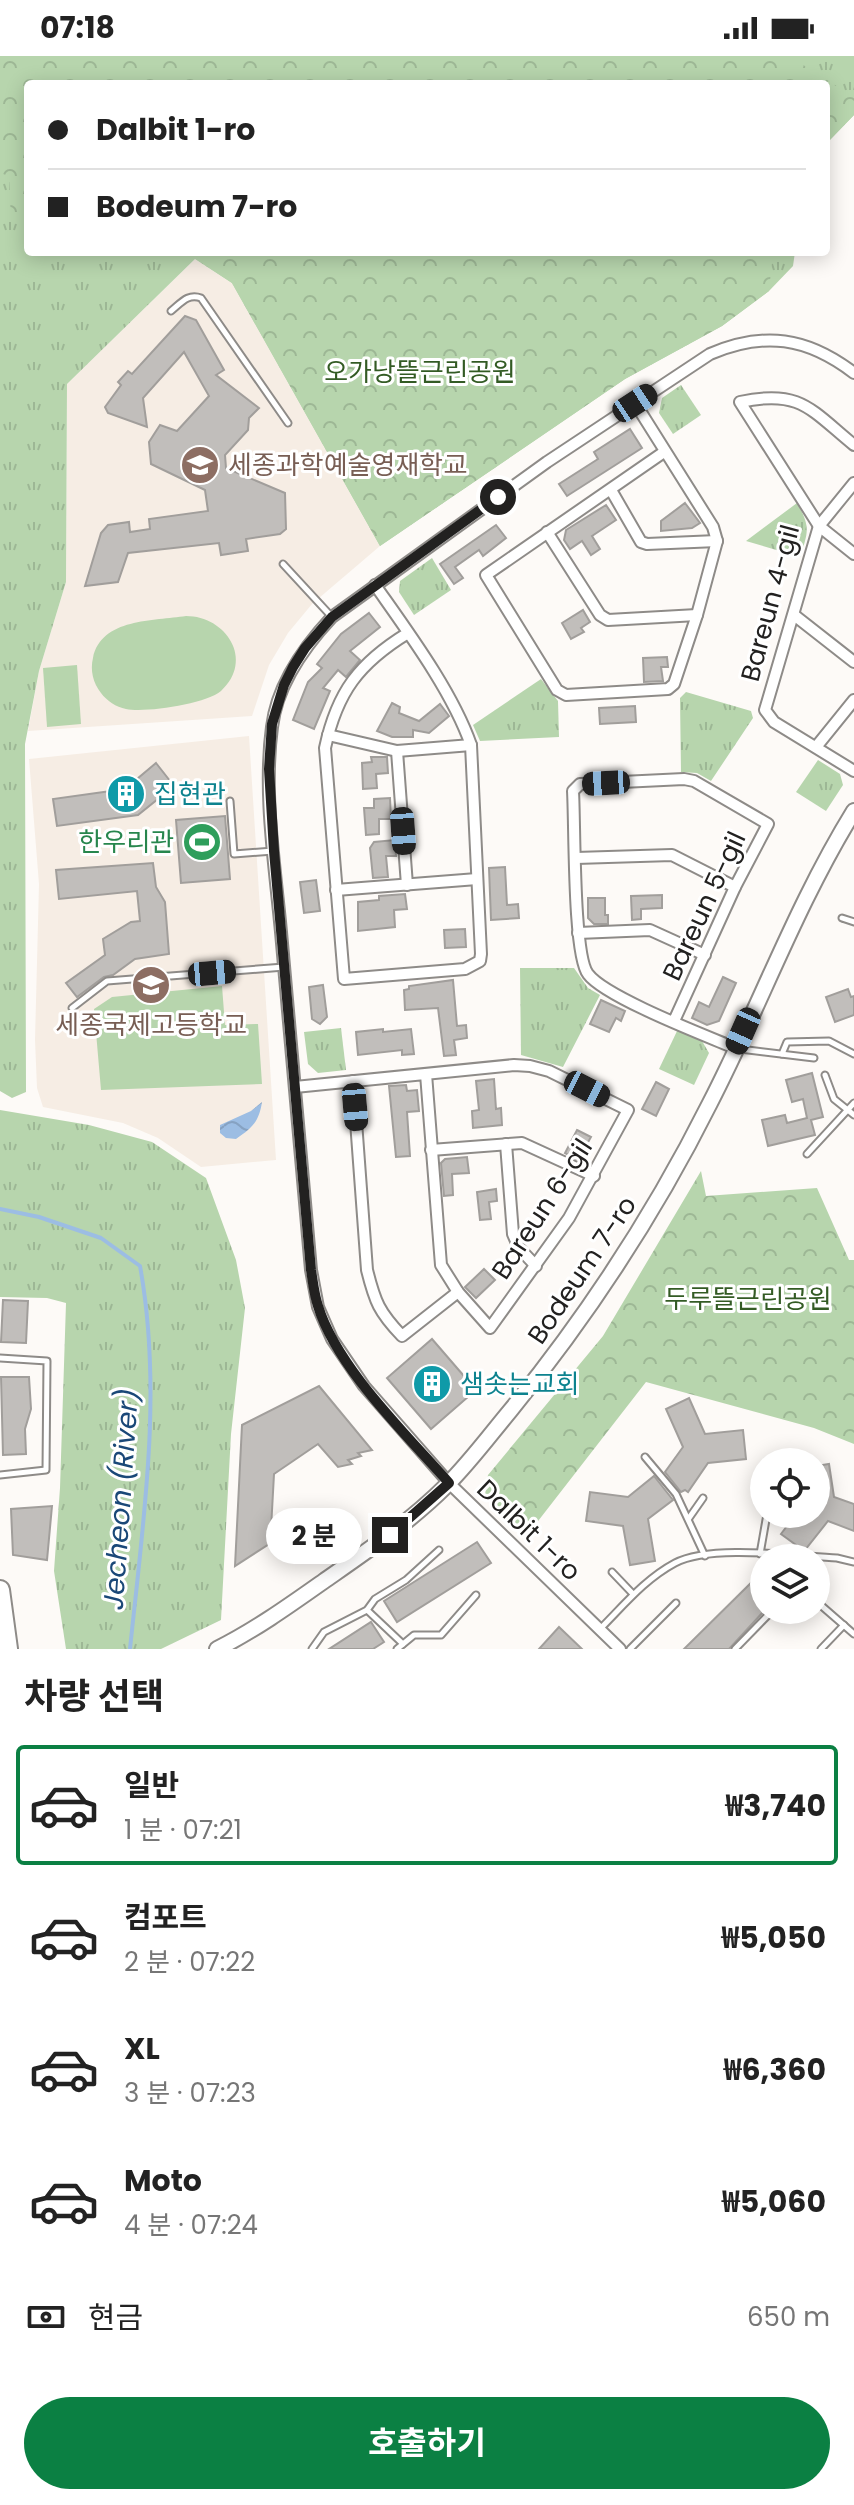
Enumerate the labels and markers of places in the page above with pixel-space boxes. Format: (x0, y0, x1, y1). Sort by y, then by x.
school or university icon: 세종과학예술영재학교 (179, 444, 221, 486)
place label: 세종과학예술영재학교 (228, 447, 467, 483)
building icon: 집현관 (105, 773, 147, 815)
place label: 집현관 (154, 776, 226, 812)
sports icon: 한우리관 (181, 821, 223, 863)
place label: 한우리관 (78, 824, 174, 860)
school or university icon: 세종국제고등학교 (130, 964, 172, 1006)
place label: 세종국제고등학교 (55, 1007, 247, 1043)
building icon: 샘솟는교회 (411, 1363, 453, 1405)
place label: 샘솟는교회 (460, 1366, 580, 1402)

